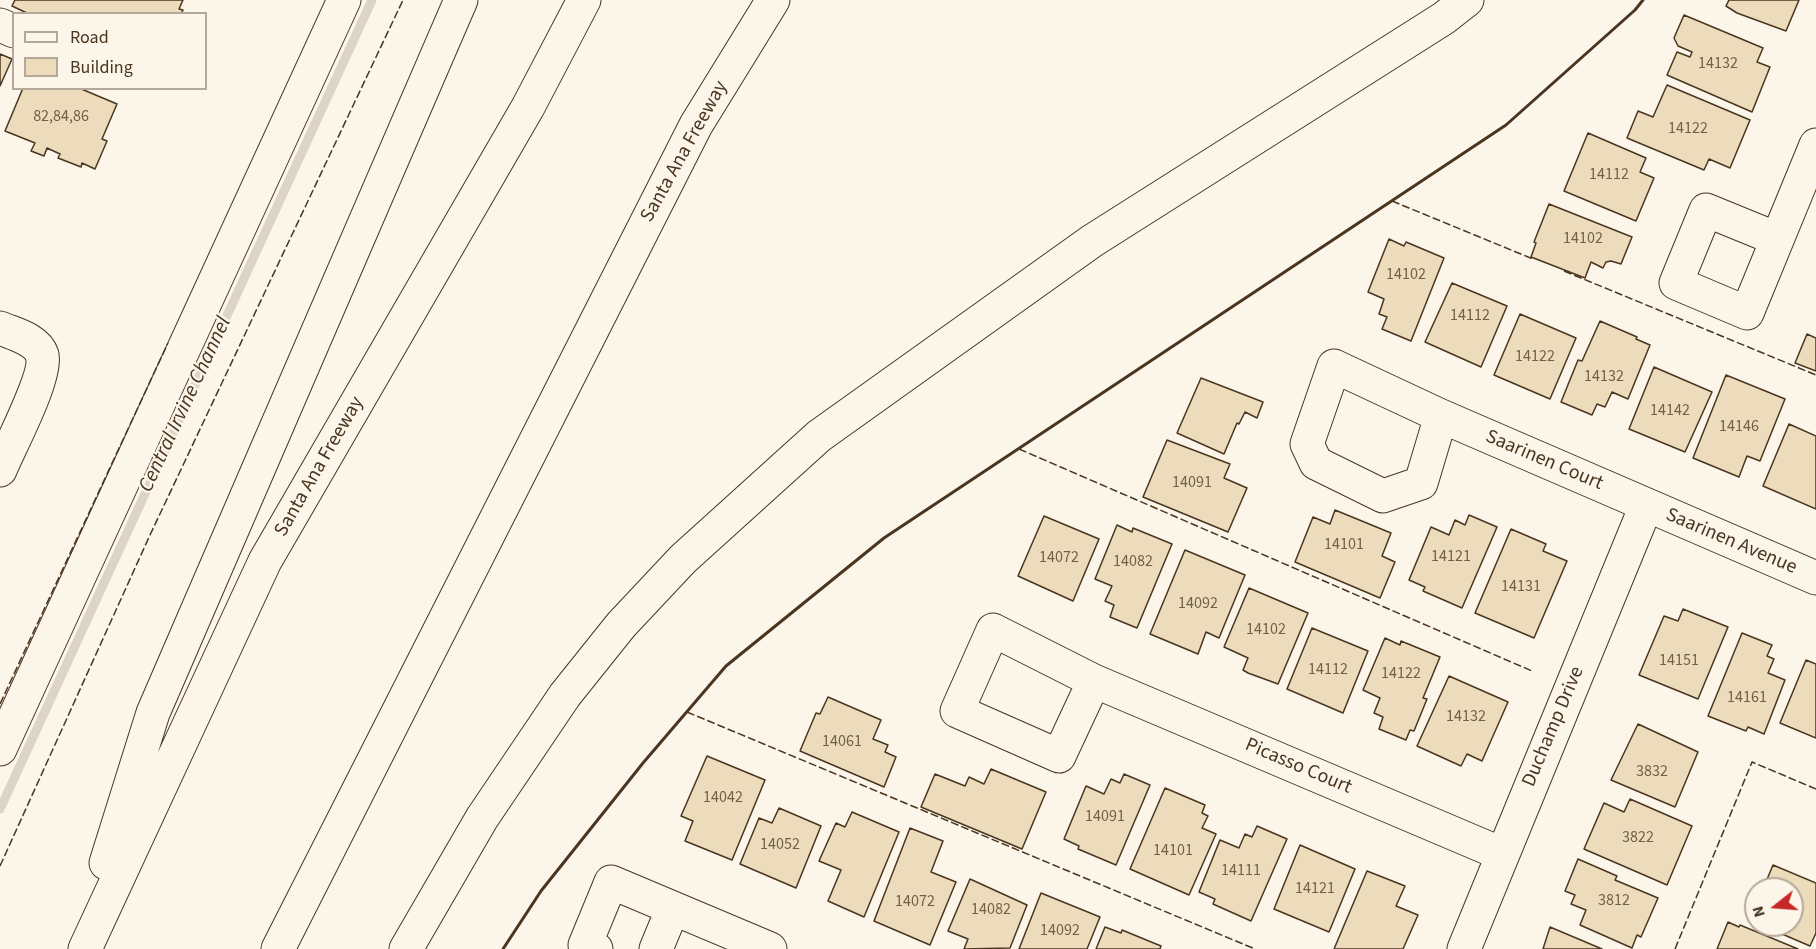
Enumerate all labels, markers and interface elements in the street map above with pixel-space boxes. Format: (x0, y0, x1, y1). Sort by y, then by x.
legend (12, 12, 207, 90)
text: Road (70, 25, 109, 50)
house number: 14132 (1698, 54, 1738, 74)
text: Building (70, 55, 133, 80)
street label: Santa Ana Freeway (636, 77, 734, 227)
house number: 82,84,86 (33, 107, 89, 127)
house number: 14122 (1668, 119, 1708, 139)
house number: 14112 (1589, 165, 1629, 185)
house number: 14102 (1563, 229, 1603, 249)
house number: 14102 (1386, 265, 1426, 285)
house number: 14112 (1450, 306, 1490, 326)
water label: Central Irvine Channel (134, 313, 238, 497)
house number: 14122 (1515, 347, 1555, 367)
house number: 14132 (1584, 367, 1624, 387)
street label: Santa Ana Freeway (270, 393, 370, 541)
house number: 14142 (1650, 401, 1690, 421)
house number: 14146 (1719, 417, 1759, 437)
street label: Saarinen Court (1482, 425, 1606, 497)
house number: 14091 (1172, 473, 1212, 493)
street label: Saarinen Avenue (1662, 504, 1800, 580)
house number: 14101 (1324, 535, 1364, 555)
house number: 14121 (1431, 547, 1471, 567)
house number: 14072 (1039, 548, 1079, 568)
house number: 14082 (1113, 552, 1153, 572)
house number: 14131 (1501, 577, 1541, 597)
house number: 14092 (1178, 594, 1218, 614)
house number: 14102 (1246, 620, 1286, 640)
house number: 14151 (1659, 651, 1699, 671)
house number: 14112 (1308, 660, 1348, 680)
street label: Duchamp Drive (1518, 663, 1590, 791)
house number: 14122 (1381, 664, 1421, 684)
house number: 14161 (1727, 688, 1767, 708)
house number: 14132 (1446, 707, 1486, 727)
house number: 14061 (822, 732, 862, 752)
street label: Picasso Court (1241, 734, 1355, 800)
house number: 3832 (1636, 762, 1668, 782)
house number: 14042 (703, 788, 743, 808)
house number: 14091 (1085, 807, 1125, 827)
house number: 3822 (1622, 828, 1654, 848)
house number: 14052 (760, 835, 800, 855)
house number: 14101 (1153, 841, 1193, 861)
house number: 14111 (1221, 861, 1261, 881)
north arrow (1744, 877, 1804, 937)
house number: 14121 (1295, 879, 1335, 899)
house number: 3812 (1598, 891, 1630, 911)
house number: 14072 (895, 892, 935, 912)
house number: 14082 (971, 900, 1011, 920)
text: N (1747, 903, 1771, 920)
house number: 14092 (1040, 921, 1080, 941)

